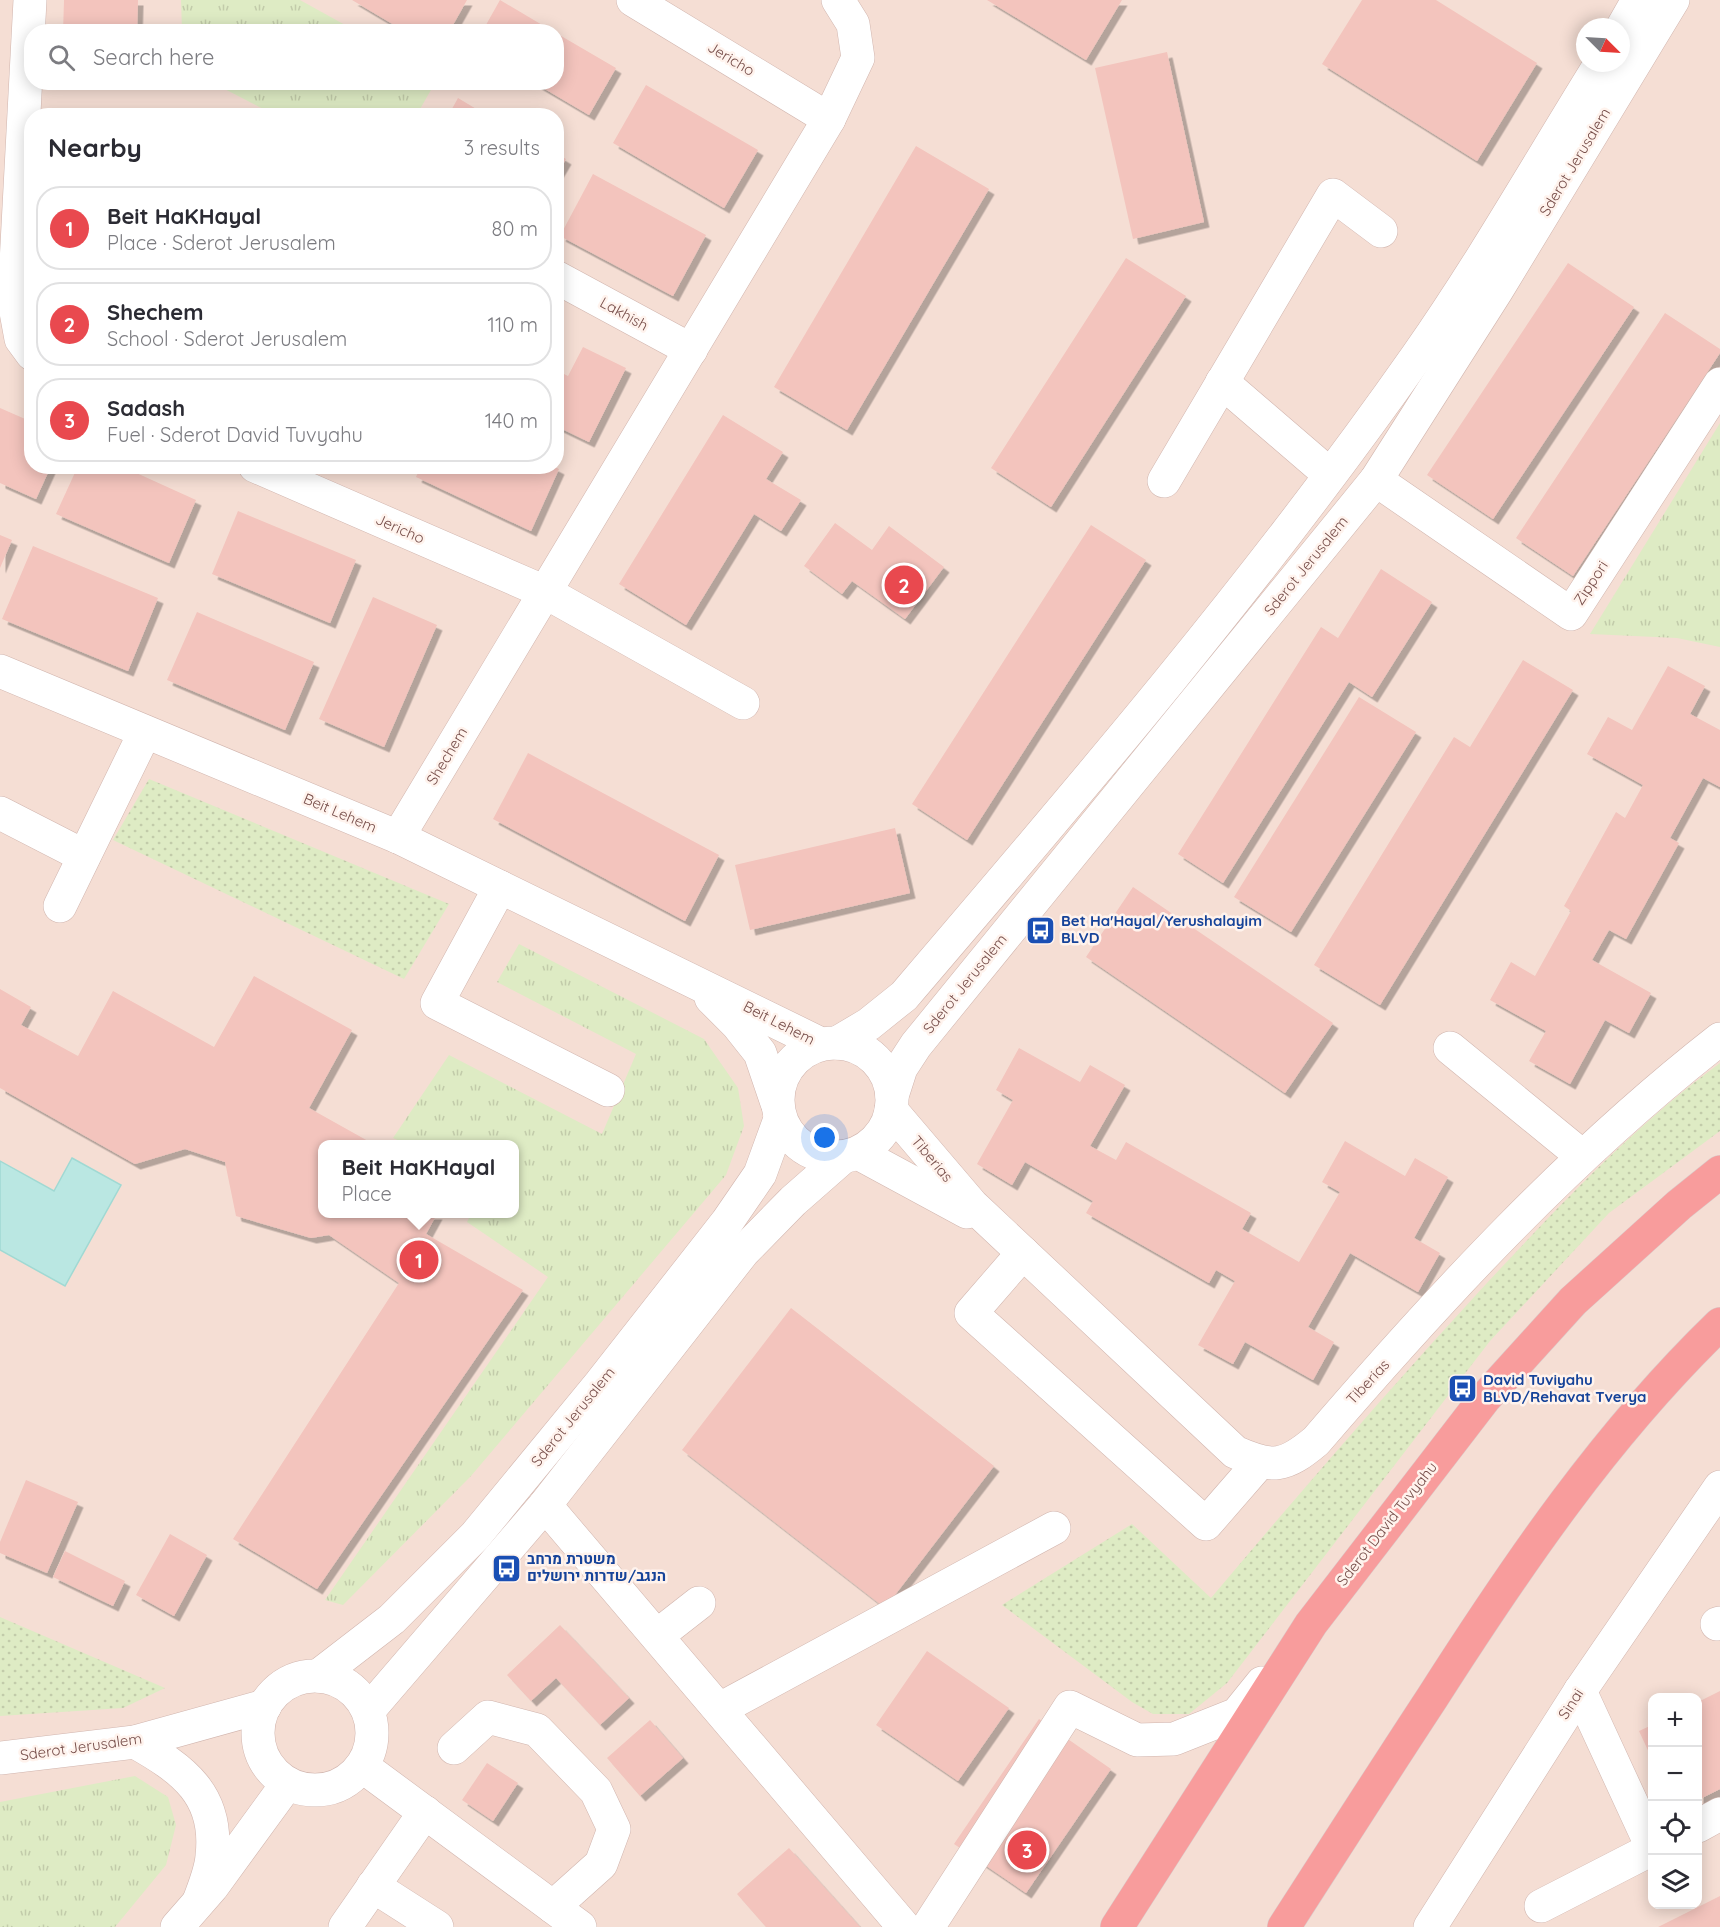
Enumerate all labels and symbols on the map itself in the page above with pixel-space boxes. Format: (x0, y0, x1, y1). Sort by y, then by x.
north arrow (1576, 18, 1630, 72)
street label: Jericho (704, 37, 758, 80)
street label: Sderot Jerusalem (1535, 104, 1614, 219)
street label: Lakhish (597, 293, 652, 335)
street label: Jericho (373, 509, 428, 548)
street label: Sderot Jerusalem (1260, 512, 1352, 619)
street label: Zippori (1569, 557, 1612, 608)
pin: 2 (884, 562, 924, 608)
street label: Shechem (422, 723, 471, 788)
street label: Beit Lehem (301, 789, 380, 836)
place label: Bet Ha'Hayal/Yerushalayim BLVD (1061, 911, 1262, 947)
bus stop icon: Bet Ha'Hayal/Yerushalayim BLVD (1024, 914, 1056, 946)
street label: Sderot Jerusalem (919, 930, 1011, 1037)
street label: Beit Lehem (740, 996, 818, 1049)
your location (810, 1123, 839, 1152)
street label: Tiberias (907, 1132, 957, 1186)
pin: 1 (400, 1238, 438, 1282)
street label: Tiberias (1342, 1355, 1393, 1408)
street label: Sderot Jerusalem (527, 1363, 619, 1470)
place label: David Tuviyahu BLVD/Rehavat Tverya (1483, 1370, 1646, 1406)
bus stop icon: David Tuviyahu BLVD/Rehavat Tverya (1446, 1373, 1478, 1405)
street label: Sderot David Tuvyahu (1332, 1458, 1441, 1589)
place label: משטרת מרחב הנגב/שדרות ירושלים (527, 1549, 666, 1585)
bus stop icon: משטרת מרחב הנגב/שדרות ירושלים (490, 1552, 522, 1584)
street label: Sinai (1554, 1685, 1587, 1723)
street label: Sderot Jerusalem (19, 1729, 143, 1764)
pin: 3 (1008, 1828, 1046, 1872)

